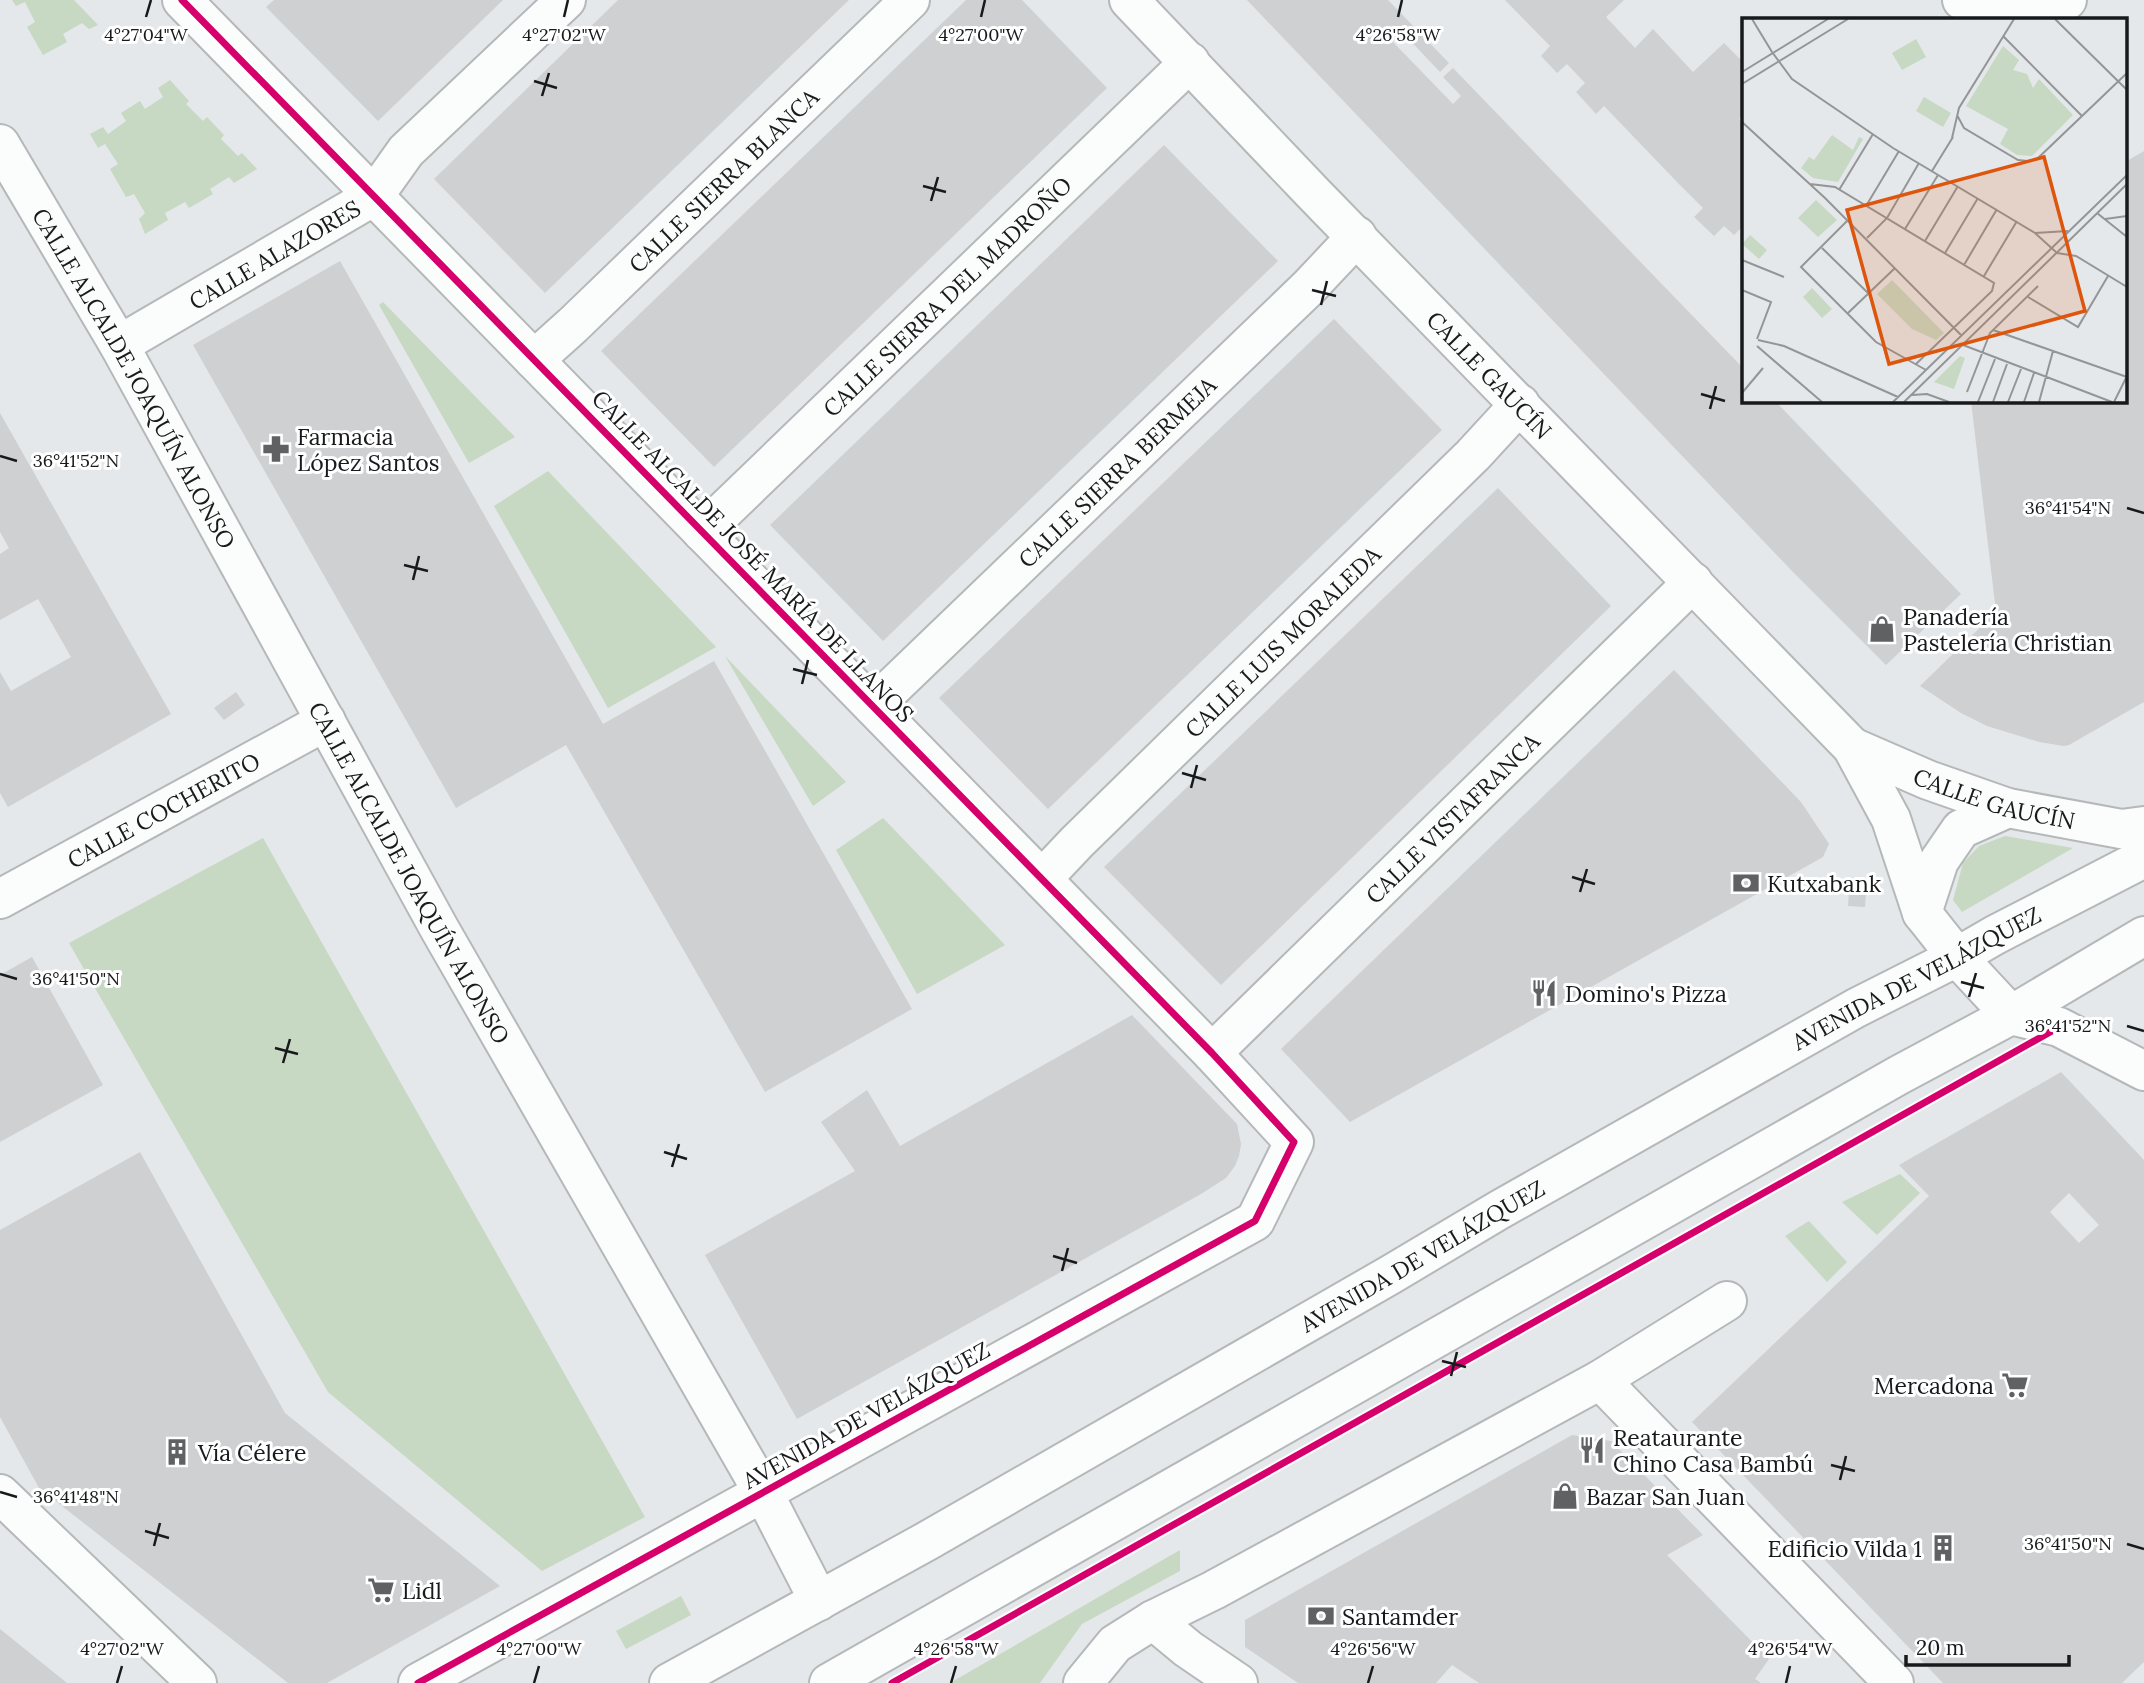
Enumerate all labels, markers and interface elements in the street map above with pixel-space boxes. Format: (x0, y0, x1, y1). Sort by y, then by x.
inset map (1742, 18, 2126, 402)
text: 4°27'04"W (104, 23, 189, 46)
text: 4°27'02"W (522, 23, 607, 46)
text: 4°27'00"W (938, 23, 1025, 46)
text: 4°26'58"W (1356, 23, 1441, 46)
street label: CALLE SIERRA BLANCA (622, 82, 825, 278)
street label: CALLE SIERRA DEL MADROÑO (817, 170, 1077, 422)
street label: CALLE ALAZORES (183, 193, 365, 316)
street label: CALLE ALCALDE JOAQUÍN ALONSO (26, 202, 242, 554)
street label: CALLE GAUCÍN (1421, 305, 1558, 445)
street label: CALLE SIERRA BERMEJA (1012, 370, 1222, 574)
street label: CALLE ALCALDE JOSÉ MARÍA DE LLANOS (586, 384, 920, 728)
place label: Farmacia López Santos (297, 422, 439, 477)
pharmacy icon: Farmacia López Santos (261, 434, 291, 464)
text: 36°41'52"N (33, 449, 119, 472)
text: 36°41'54"N (2025, 496, 2111, 519)
street label: CALLE LUIS MORALEDA (1178, 539, 1387, 743)
place label: Panadería Pastelería Christian (1903, 602, 2112, 657)
shop icon: Panadería Pastelería Christian (1867, 614, 1897, 644)
street label: CALLE ALCALDE JOAQUÍN ALONSO (303, 696, 517, 1049)
street label: CALLE VISTAFRANCA (1359, 726, 1545, 909)
street label: CALLE COCHERITO (62, 746, 265, 874)
street label: CALLE GAUCÍN (1909, 761, 2078, 835)
bank icon: Kutxabank (1731, 868, 1761, 898)
place label: Kutxabank (1767, 869, 1882, 898)
street label: AVENIDA DE VELÁZQUEZ (1786, 899, 2046, 1056)
text: 36°41'50"N (32, 967, 120, 990)
restaurant icon: Domino's Pizza (1529, 978, 1559, 1008)
place label: Domino's Pizza (1565, 979, 1727, 1008)
text: 36°41'52"N (2025, 1014, 2111, 1037)
street label: AVENIDA DE VELÁZQUEZ (1294, 1173, 1549, 1339)
street label: AVENIDA DE VELÁZQUEZ (737, 1335, 995, 1496)
supermarket icon: Mercadona (2000, 1370, 2030, 1400)
place label: Mercadona (1874, 1371, 1994, 1400)
place label: Reataurante Chino Casa Bambú (1613, 1423, 1813, 1478)
restaurant icon: Reataurante Chino Casa Bambú (1577, 1435, 1607, 1465)
building icon: Vía Célere (162, 1437, 192, 1467)
place label: Vía Célere (197, 1438, 307, 1467)
shop icon: Bazar San Juan (1550, 1481, 1580, 1511)
place label: Bazar San Juan (1586, 1482, 1745, 1511)
text: 36°41'48"N (33, 1485, 119, 1508)
text: 36°41'50"N (2024, 1532, 2112, 1555)
building icon: Edificio Vilda 1 (1928, 1533, 1958, 1563)
place label: Edificio Vilda 1 (1768, 1534, 1922, 1563)
supermarket icon: Lidl (366, 1575, 396, 1605)
place label: Lidl (402, 1576, 442, 1605)
bank icon: Santamder (1306, 1601, 1336, 1631)
place label: Santamder (1342, 1602, 1458, 1631)
scale bar (1906, 1624, 2069, 1668)
text: 20 m (1916, 1634, 1965, 1661)
text: 4°27'02"W (80, 1637, 165, 1660)
text: 4°27'00"W (496, 1637, 583, 1660)
text: 4°26'58"W (914, 1637, 999, 1660)
text: 4°26'56"W (1331, 1637, 1417, 1660)
text: 4°26'54"W (1748, 1637, 1833, 1660)

